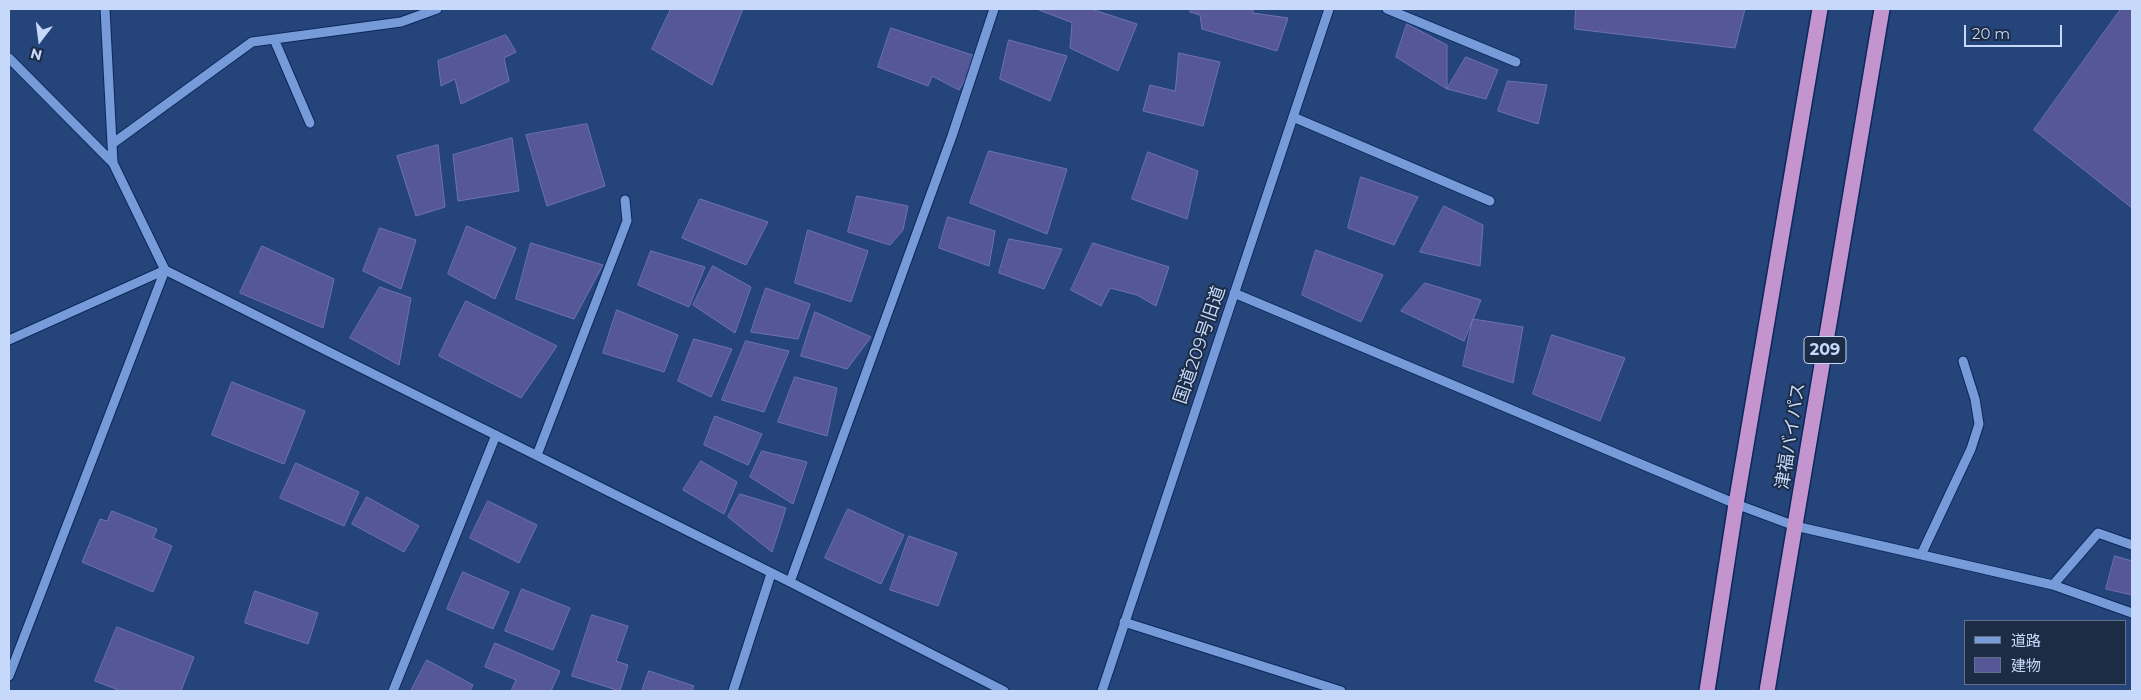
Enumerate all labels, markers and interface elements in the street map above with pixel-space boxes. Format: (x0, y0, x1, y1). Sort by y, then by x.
north arrow (15, 15, 65, 65)
scale bar (1966, 15, 2064, 47)
text: 20 m (1972, 24, 2010, 43)
text: N (28, 44, 44, 65)
street label: 国道209号旧道 (1170, 283, 1230, 407)
road number: 209 (1804, 336, 1846, 364)
street label: 津福バイパス (1772, 381, 1810, 491)
legend (1964, 620, 2126, 685)
text: 道路 (2011, 631, 2041, 650)
text: 建物 (2011, 656, 2041, 675)

